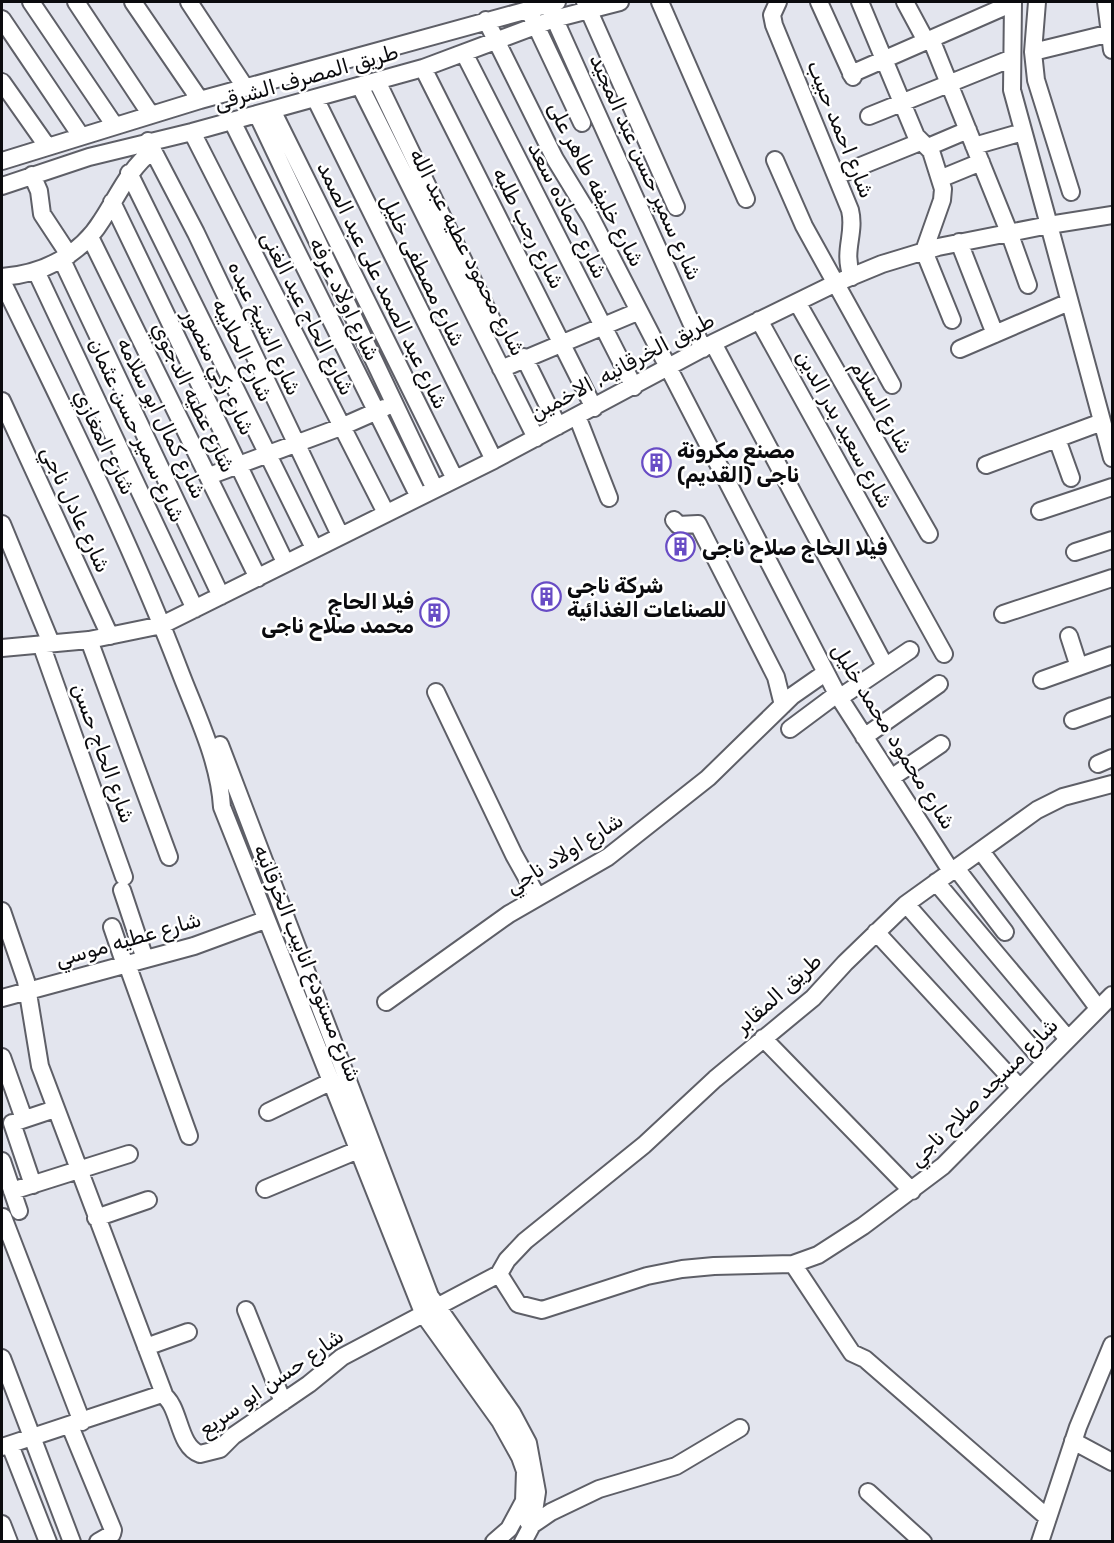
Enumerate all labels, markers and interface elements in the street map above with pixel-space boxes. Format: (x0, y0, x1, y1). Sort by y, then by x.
street label: طريق المصرف الشرقى (211, 39, 401, 115)
street label: شارع سمير حسن عبد المجيد (583, 50, 707, 285)
street label: شارع احمد حبيب (800, 57, 880, 202)
street label: شارع خليفه طاهر على (540, 97, 650, 272)
street label: شارع حماده سعد (521, 138, 613, 283)
street label: شارع محمود عطيه عبد الله (403, 144, 531, 361)
street label: شارع عبد الصمد على عبد الصمد (310, 157, 454, 414)
street label: شارع رجب طلبه (486, 163, 570, 294)
street label: شارع مصطفى خليل (373, 190, 471, 351)
street label: شارع الحاج عبد الغنى (254, 227, 360, 400)
street label: شارع اولاد عرفه (303, 233, 386, 366)
street label: شارع الشيخ عبده (221, 257, 307, 400)
street label: شارع الحلايبه (206, 294, 279, 407)
street label: شارع زكي منصور (173, 303, 260, 441)
street label: طريق الخرقانيه, الاخمين (526, 307, 718, 425)
street label: شارع عطيه الدجوي (145, 318, 241, 477)
street label: شارع كمال ابو سلامه (110, 333, 212, 504)
street label: شارع سمير حسن عثمان (81, 334, 191, 527)
street label: شارع سعيد بدر الدين (789, 346, 899, 513)
street label: شارع السلام (844, 356, 919, 459)
street label: شارع المغازي (67, 385, 141, 500)
place label: مصنع مكرونة ناجى (القديم) (677, 438, 799, 489)
street label: شارع عادل ناجي (32, 442, 116, 578)
building icon: مصنع مكرونة ناجى (القديم) (640, 446, 672, 478)
building icon: فيلا الحاج صلاح ناجى (665, 531, 697, 563)
place label: فيلا الحاج صلاح ناجى (702, 535, 888, 563)
place label: شركة ناجى للصناعات الغذائية (567, 573, 727, 622)
building icon: شركة ناجى للصناعات الغذائية (530, 581, 562, 613)
place label: فيلا الحاج محمد صلاح ناجى (261, 589, 414, 641)
building icon: فيلا الحاج محمد صلاح ناجى (419, 597, 451, 629)
street label: شارع محمود محمد خليل (825, 638, 961, 835)
street label: شارع الحاج حسن (65, 680, 141, 827)
street label: شارع اولاد ناجي (501, 807, 629, 902)
street label: شارع مستودع انابيب الخرقانيه (247, 841, 367, 1086)
street label: شارع عطيه موسي (52, 906, 205, 976)
street label: طريق المقابر (728, 948, 826, 1040)
street label: شارع مسجد صلاح ناجي (903, 1012, 1066, 1175)
street label: شارع حسن ابو سريع (194, 1323, 350, 1444)

